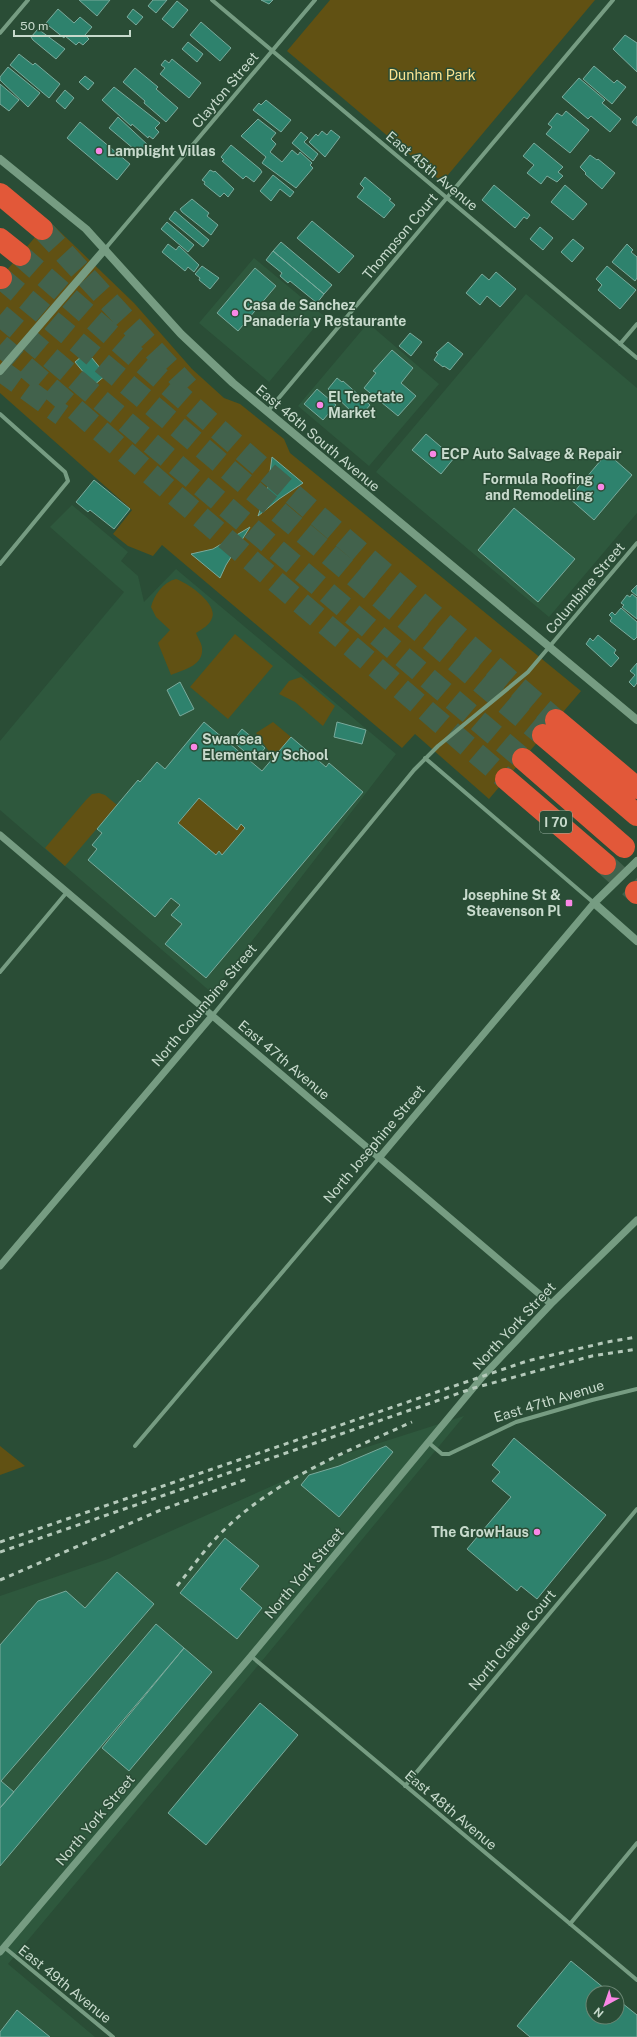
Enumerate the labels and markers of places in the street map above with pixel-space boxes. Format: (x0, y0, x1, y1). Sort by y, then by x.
place label: Lamplight Villas (107, 143, 216, 159)
marker: Lamplight Villas (94, 146, 104, 156)
place label: Casa de Sanchez Panadería y Restaurante (243, 297, 406, 329)
marker: Casa de Sanchez Panadería y Restaurante (230, 308, 240, 318)
place label: El Tepetate Market (328, 389, 404, 421)
marker: El Tepetate Market (315, 400, 325, 410)
place label: ECP Auto Salvage & Repair (441, 446, 622, 462)
marker: ECP Auto Salvage & Repair (428, 449, 438, 459)
place label: Formula Roofing and Remodeling (483, 471, 593, 503)
marker: Formula Roofing and Remodeling (596, 482, 606, 492)
place label: Swansea Elementary School (202, 731, 329, 763)
marker: Swansea Elementary School (189, 742, 199, 752)
place label: Josephine St & Steavenson Pl (462, 887, 561, 919)
marker: Josephine St & Steavenson Pl (564, 898, 574, 908)
place label: The GrowHaus (431, 1524, 529, 1540)
marker: The GrowHaus (532, 1527, 542, 1537)

